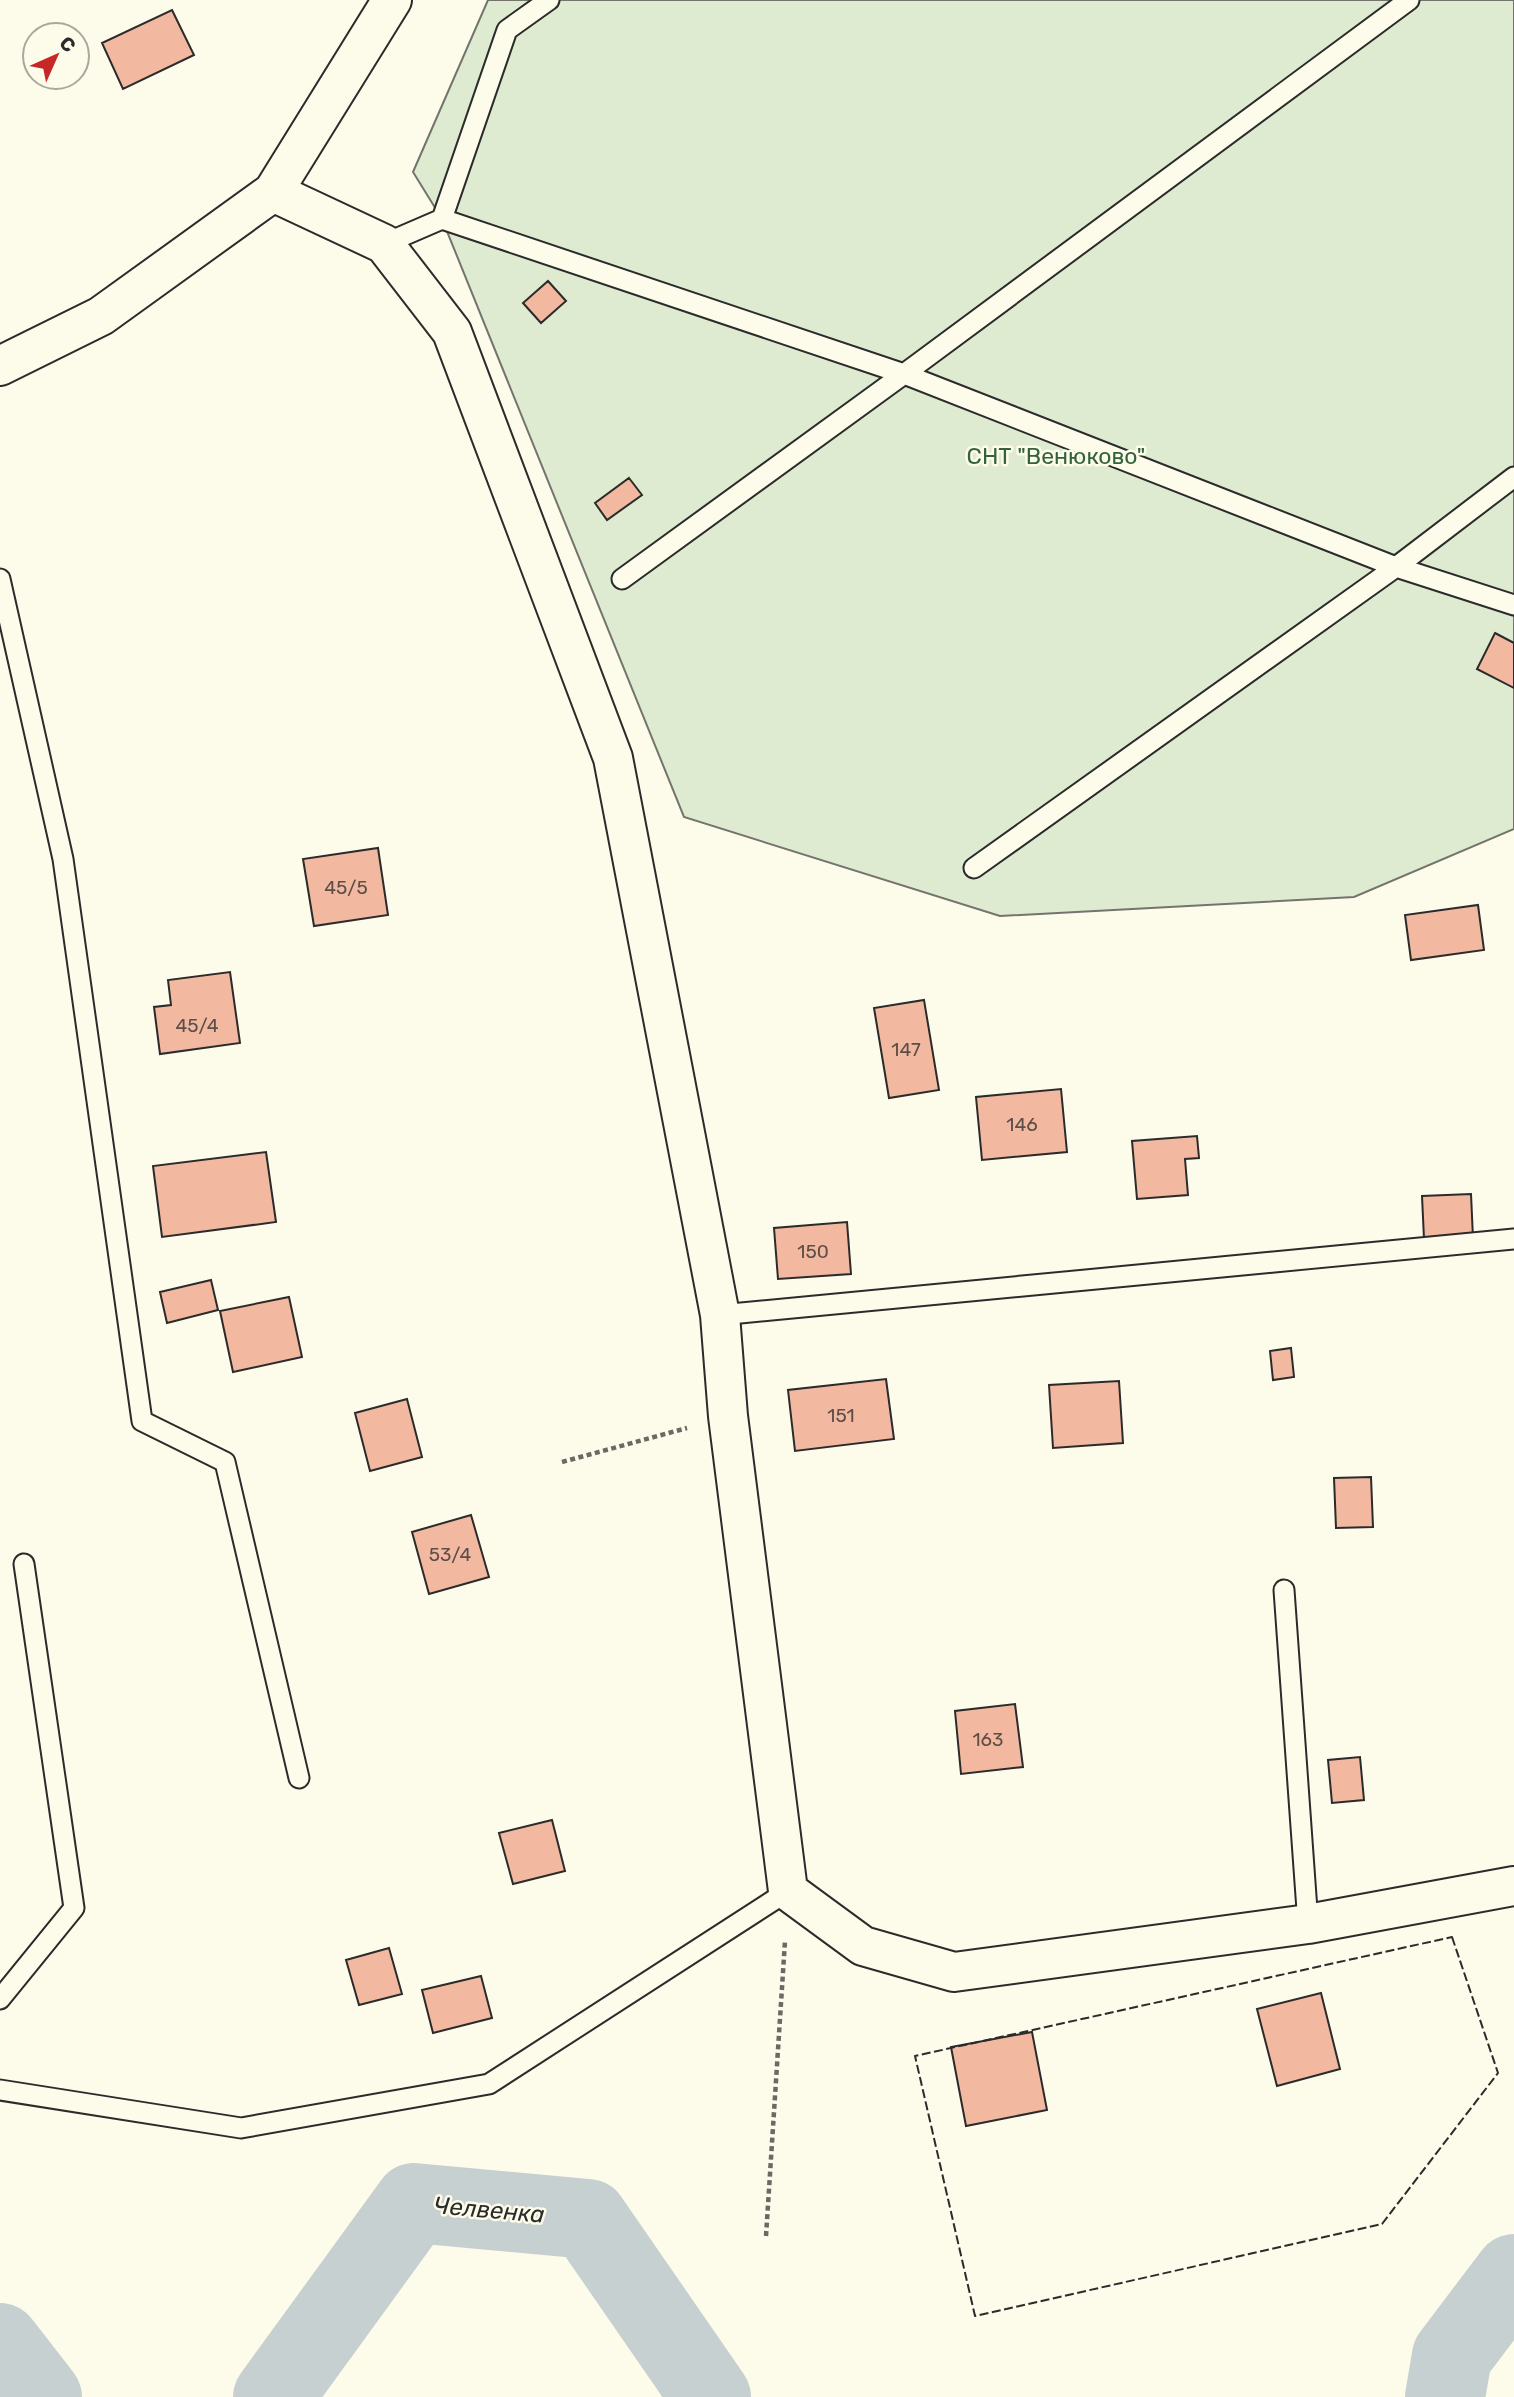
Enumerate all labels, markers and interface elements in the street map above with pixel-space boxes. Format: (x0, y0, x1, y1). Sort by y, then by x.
north arrow (21, 21, 91, 91)
text: С (55, 31, 81, 57)
park label: СНТ "Венюково" (967, 442, 1145, 470)
house number: 45/5 (324, 876, 368, 899)
house number: 45/4 (176, 1014, 219, 1037)
house number: 147 (891, 1038, 921, 1061)
house number: 146 (1006, 1113, 1038, 1136)
house number: 150 (797, 1240, 829, 1263)
house number: 151 (827, 1404, 855, 1427)
house number: 53/4 (429, 1543, 471, 1566)
house number: 163 (972, 1728, 1004, 1751)
water label: Челвенка (432, 2191, 546, 2229)

